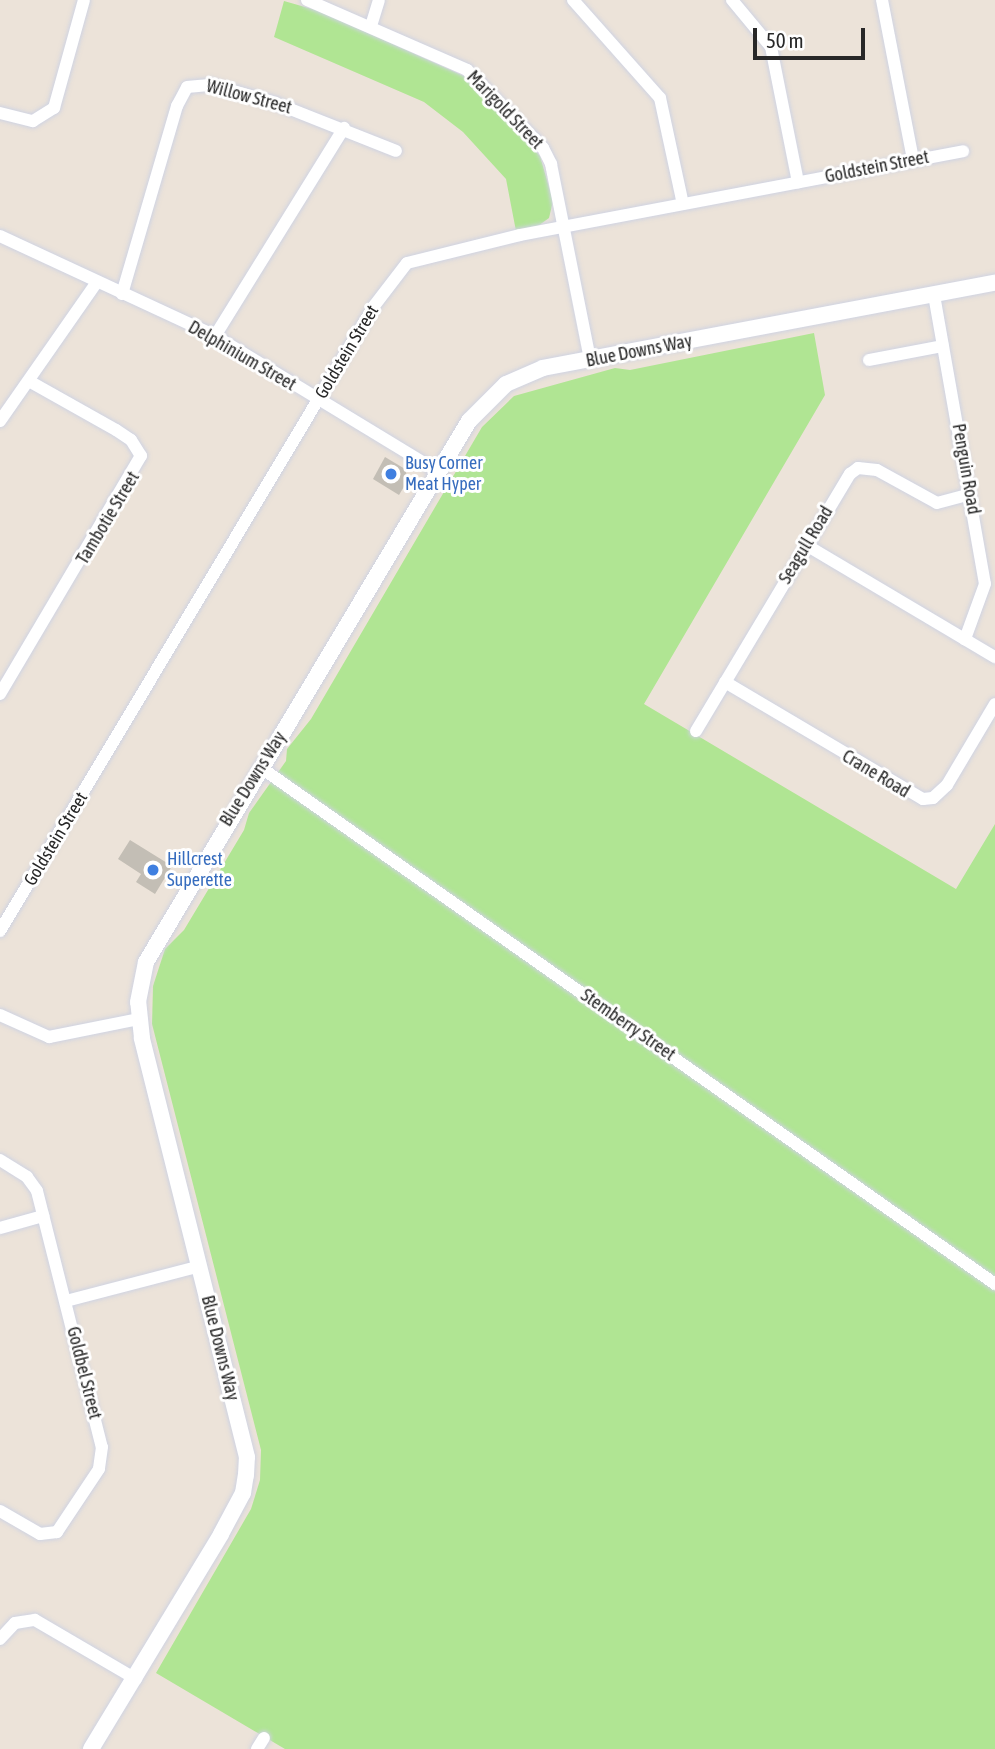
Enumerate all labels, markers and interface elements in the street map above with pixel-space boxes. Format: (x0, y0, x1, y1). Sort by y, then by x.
scale bar (757, 14, 869, 58)
text: 50 m (766, 28, 804, 52)
street label: Marigold Street (462, 66, 548, 154)
street label: Willow Street (204, 75, 294, 119)
street label: Goldstein Street (823, 146, 931, 188)
street label: Goldstein Street (311, 301, 383, 403)
street label: Delphinium Street (184, 316, 300, 396)
street label: Blue Downs Way (584, 330, 694, 372)
street label: Penguin Road (947, 422, 985, 516)
place label: Busy Corner Meat Hyper (405, 453, 483, 496)
marker: Busy Corner Meat Hyper (383, 466, 399, 482)
street label: Tambotie Street (72, 468, 144, 568)
street label: Seagull Road (774, 502, 838, 588)
street label: Blue Downs Way (215, 728, 291, 830)
street label: Crane Road (838, 745, 914, 803)
street label: Goldstein Street (20, 788, 92, 890)
place label: Hillcrest Superette (167, 849, 232, 892)
marker: Hillcrest Superette (145, 862, 161, 878)
street label: Stemberry Street (577, 984, 679, 1066)
street label: Blue Downs Way (197, 1293, 243, 1403)
street label: Goldbel Street (62, 1325, 106, 1421)

